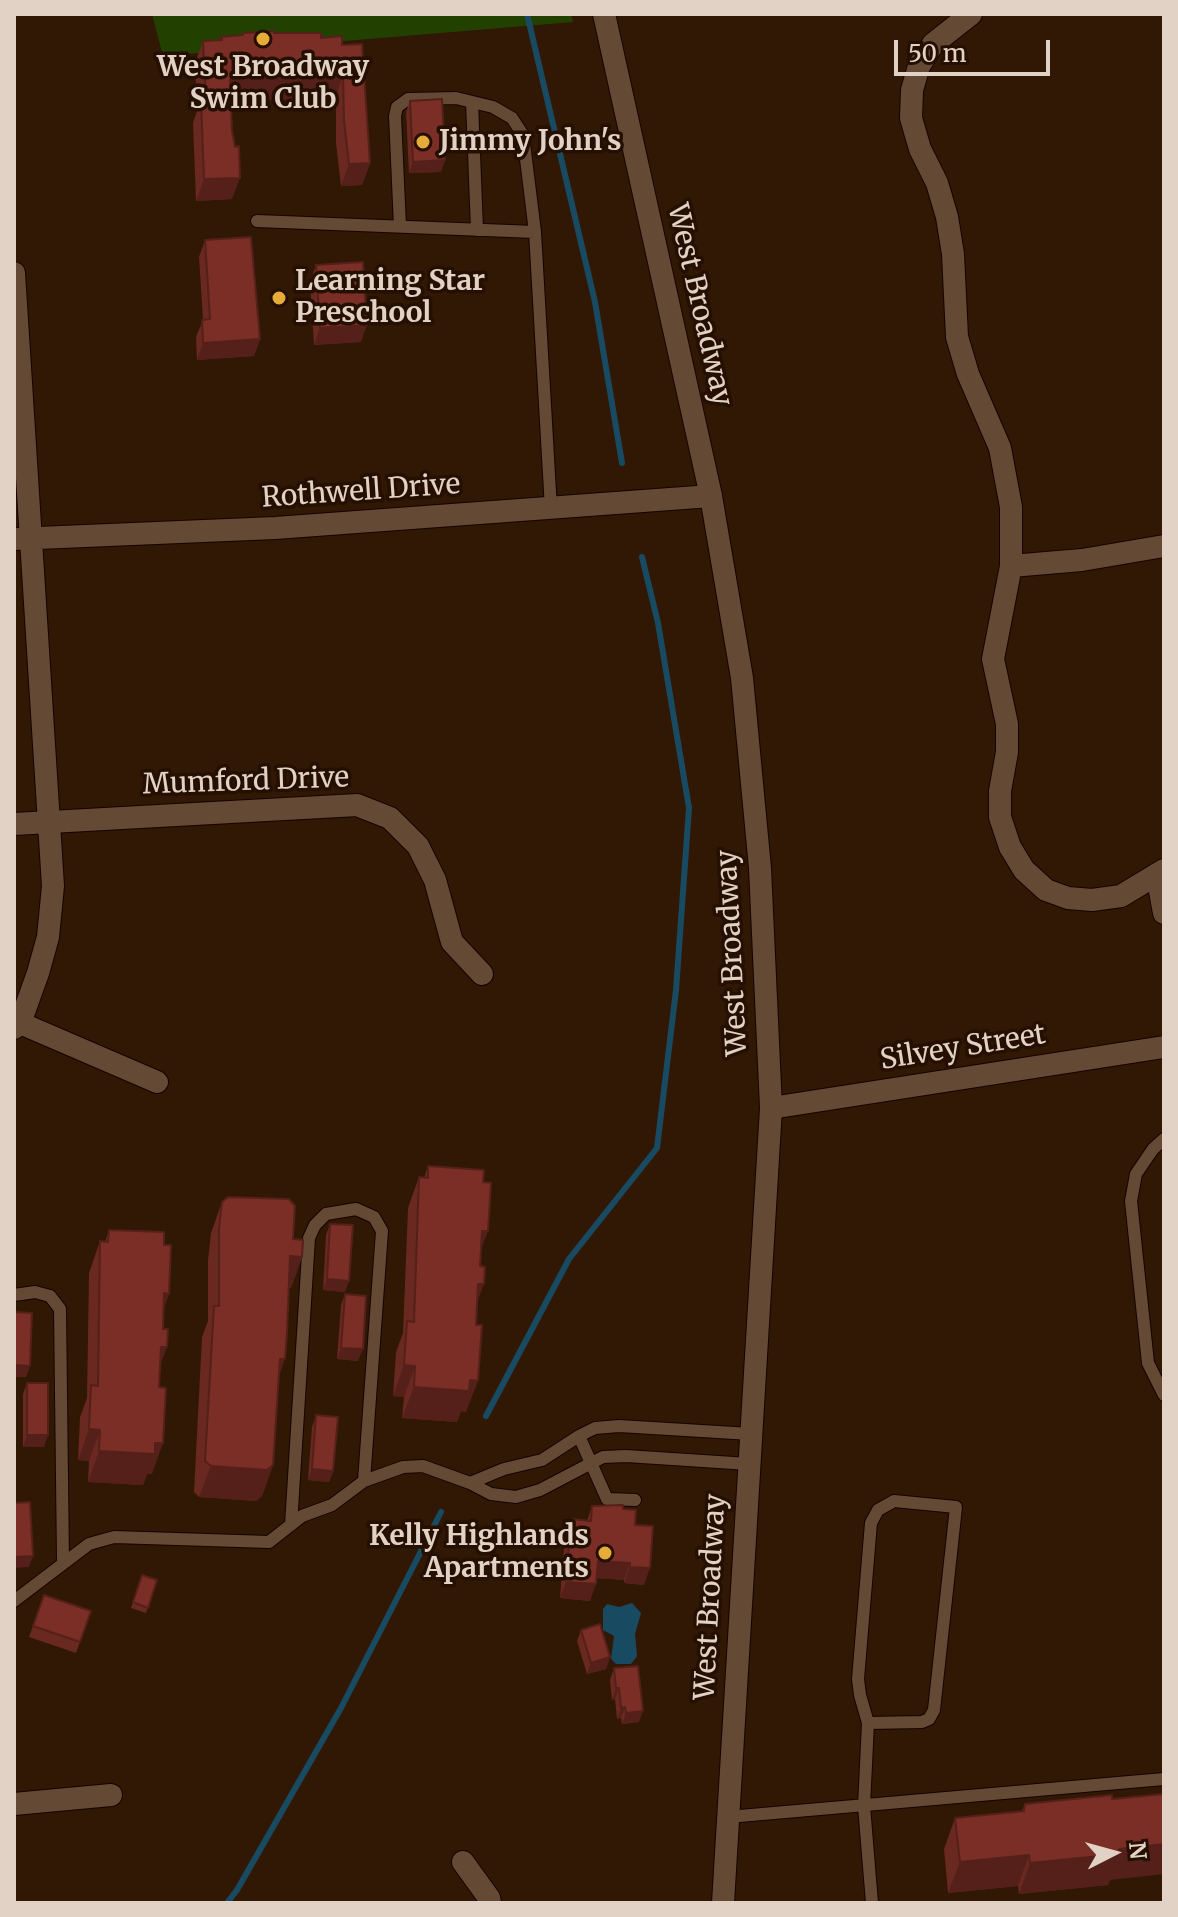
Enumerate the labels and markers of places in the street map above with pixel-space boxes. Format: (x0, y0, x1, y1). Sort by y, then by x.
marker: West Broadway Swim Club (254, 30, 272, 48)
place label: West Broadway Swim Club (157, 51, 369, 117)
place label: Jimmy John's (439, 125, 621, 159)
marker: Jimmy John's (414, 133, 432, 151)
place label: Learning Star Preschool (295, 265, 485, 331)
marker: Learning Star Preschool (270, 289, 288, 307)
place label: Kelly Highlands Apartments (369, 1520, 589, 1586)
marker: Kelly Highlands Apartments (596, 1544, 614, 1562)

